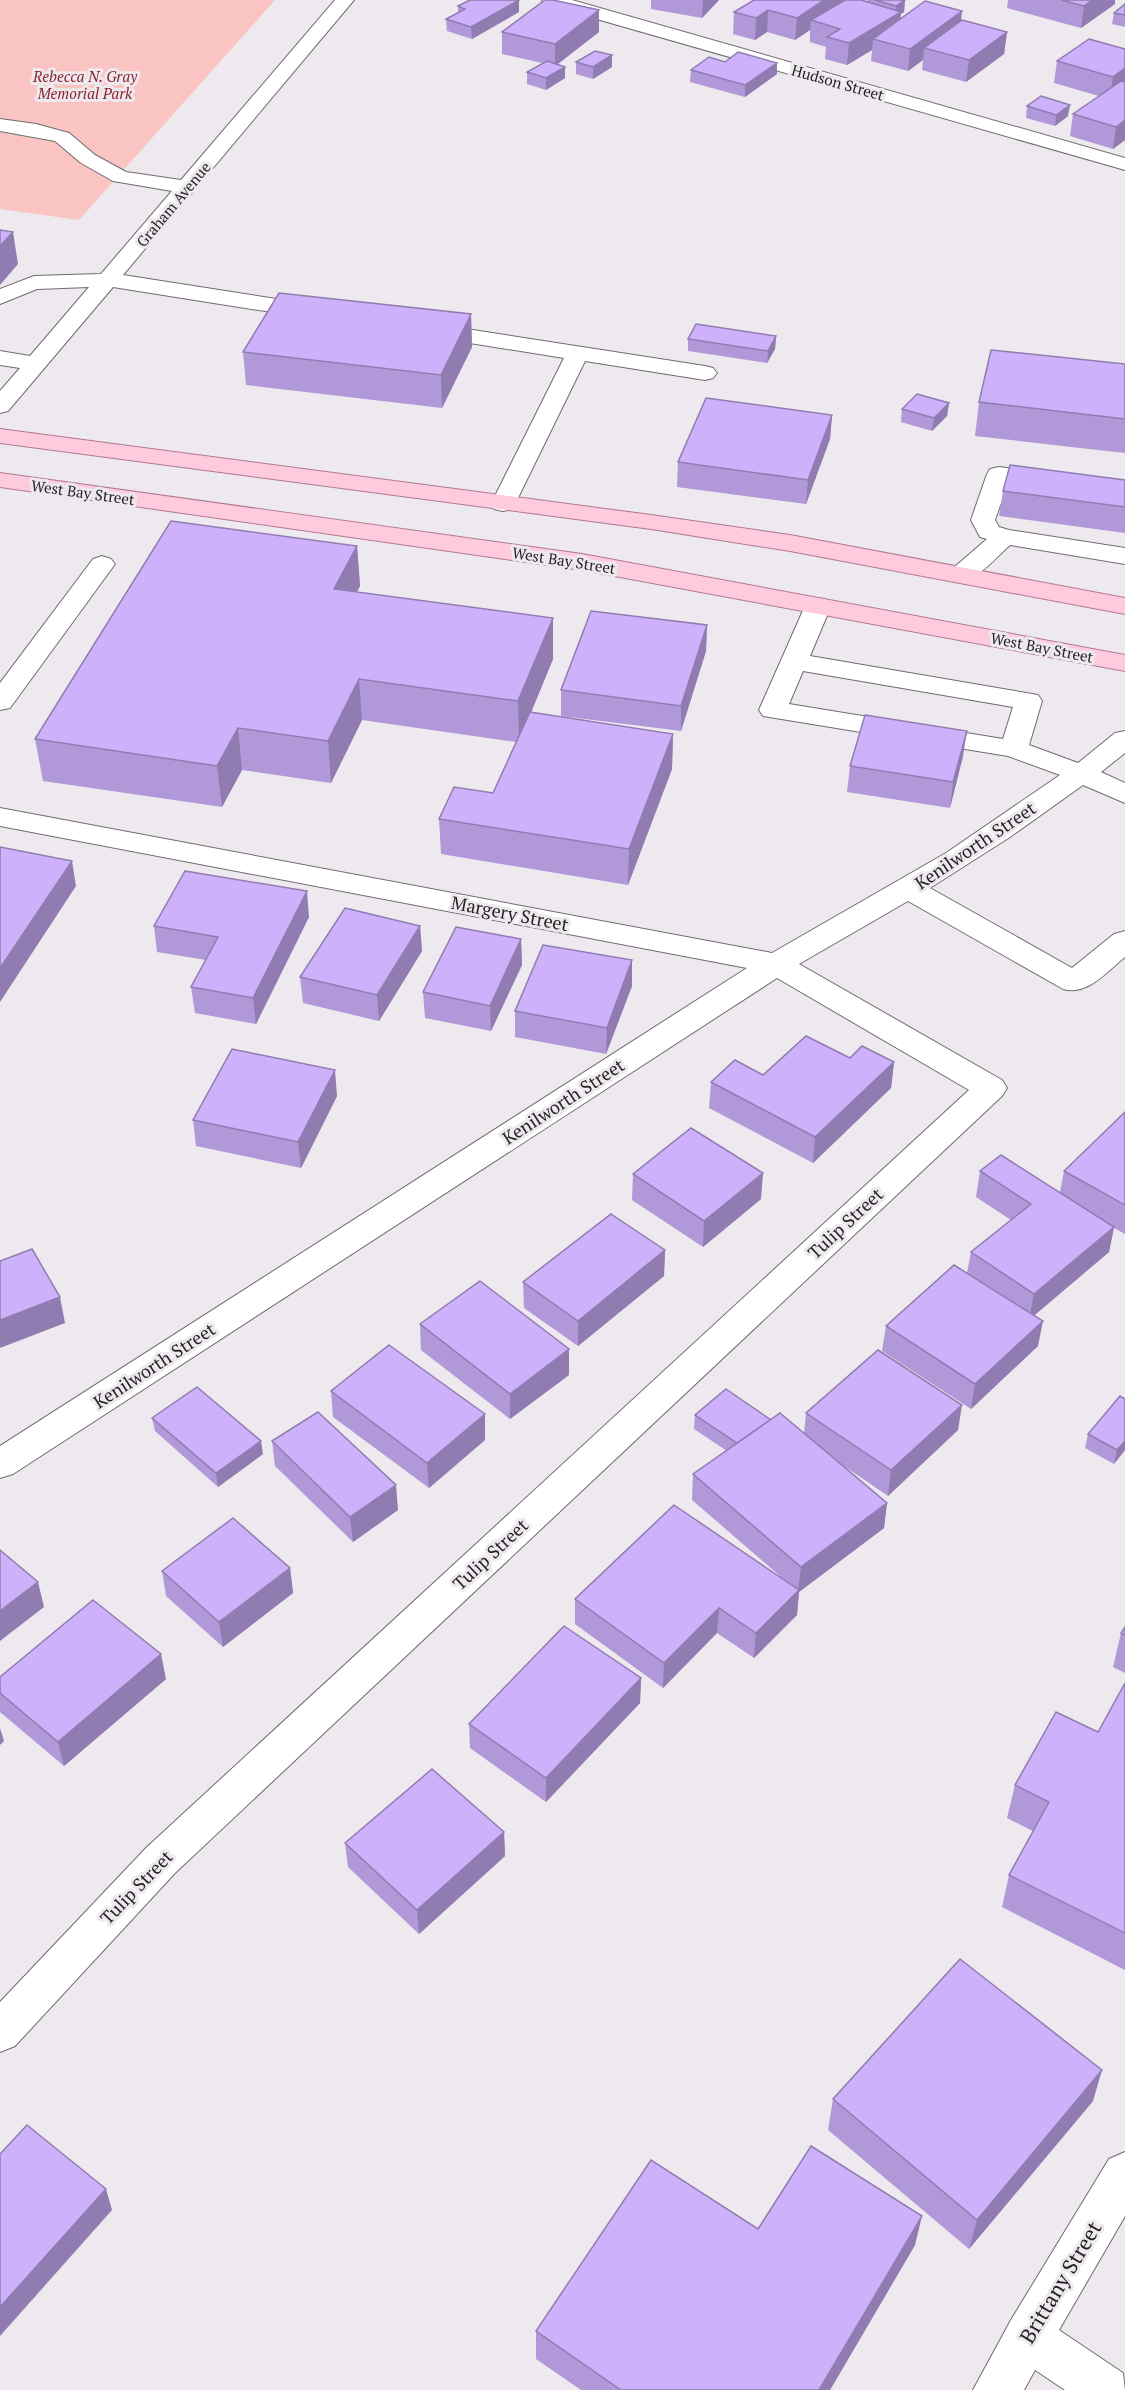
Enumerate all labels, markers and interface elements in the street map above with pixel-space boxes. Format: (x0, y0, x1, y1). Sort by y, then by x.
street label: Hudson Street (789, 59, 887, 105)
park label: Rebecca N. Gray Memorial Park (32, 66, 138, 103)
street label: Graham Avenue (131, 157, 215, 251)
street label: West Bay Street (30, 475, 136, 509)
street label: West Bay Street (511, 542, 618, 578)
street label: West Bay Street (989, 627, 1096, 667)
street label: Kenilworth Street (910, 796, 1040, 894)
street label: Margery Street (449, 890, 571, 936)
street label: Kenilworth Street (497, 1052, 629, 1149)
street label: Tulip Street (802, 1182, 888, 1264)
street label: Kenilworth Street (88, 1316, 220, 1413)
street label: Tulip Street (447, 1513, 533, 1595)
street label: Tulip Street (95, 1844, 178, 1929)
street label: Brittany Street (1013, 2216, 1108, 2348)

